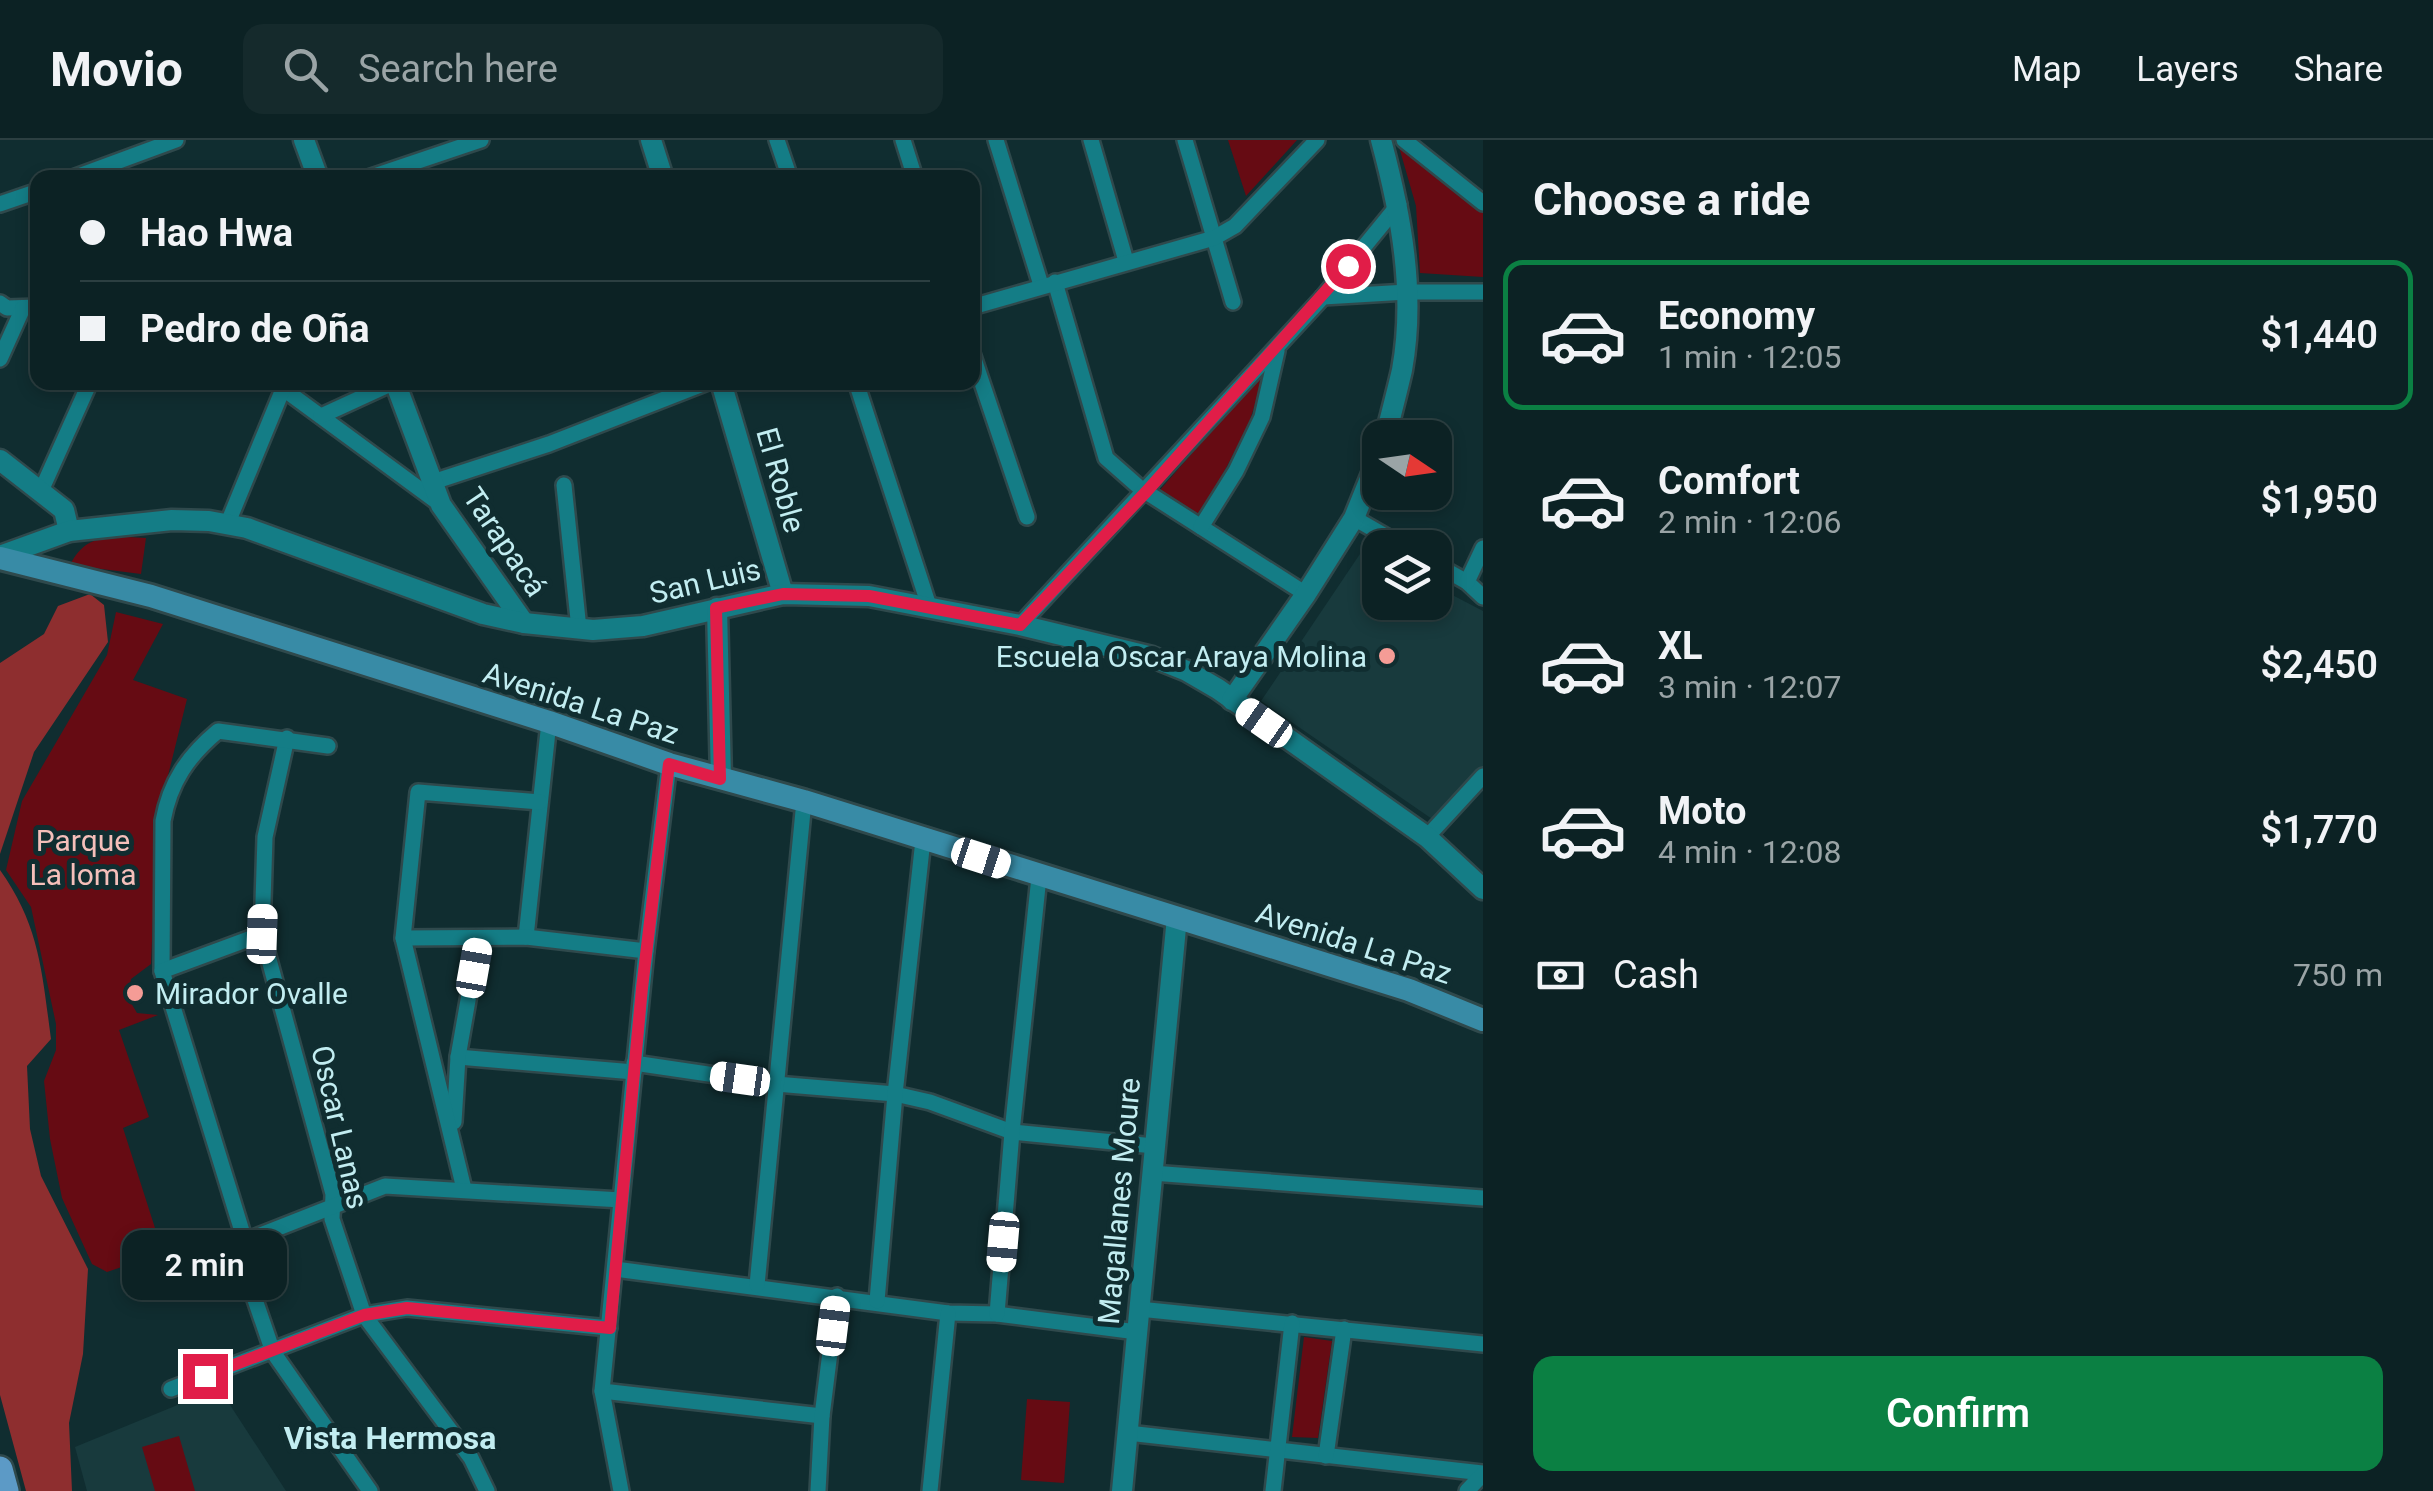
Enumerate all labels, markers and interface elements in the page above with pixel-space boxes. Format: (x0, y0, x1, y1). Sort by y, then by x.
search box (243, 24, 943, 114)
text: Movio (50, 41, 183, 98)
icon: search (278, 42, 333, 97)
text: Search here (358, 47, 558, 91)
text: Map (2012, 49, 2081, 90)
text: Layers (2136, 49, 2239, 90)
text: Share (2294, 49, 2383, 90)
text: Choose a ride (1533, 173, 1810, 226)
text: Hao Hwa (140, 211, 293, 255)
route start (1326, 244, 1371, 289)
icon: car (1538, 290, 1628, 380)
text: Economy (1658, 294, 1815, 338)
text: Pedro de Oña (140, 307, 370, 351)
text: $1,440 (2261, 313, 2378, 357)
text: 1 min · 12:05 (1658, 338, 1841, 376)
north arrow (1362, 420, 1452, 510)
map controls (1362, 420, 1452, 620)
street label: El Roble (749, 424, 813, 536)
icon: car (1538, 455, 1628, 545)
text: Comfort (1658, 459, 1800, 503)
text: $1,950 (2261, 478, 2378, 522)
street label: Tarapacá (456, 481, 554, 603)
text: 2 min · 12:06 (1658, 503, 1841, 541)
button: layers (1362, 530, 1452, 620)
street label: San Luis (646, 551, 764, 611)
icon: car (1538, 620, 1628, 710)
text: XL (1658, 624, 1703, 668)
place label: Escuela Oscar Araya Molina (996, 639, 1367, 674)
text: $2,450 (2261, 643, 2378, 687)
marker: Escuela Oscar Araya Molina (1376, 645, 1398, 667)
street label: Avenida La Paz (479, 655, 683, 751)
text: 3 min · 12:07 (1658, 668, 1841, 706)
car (1231, 694, 1297, 752)
icon: car (1538, 785, 1628, 875)
text: Moto (1658, 789, 1747, 833)
text: $1,770 (2261, 808, 2378, 852)
park label: Parque La loma (30, 823, 136, 892)
text: 4 min · 12:08 (1658, 833, 1841, 871)
car (948, 834, 1014, 882)
street label: Avenida La Paz (1252, 895, 1456, 991)
car (246, 903, 278, 965)
car (454, 936, 494, 1000)
icon: cash (1533, 948, 1588, 1003)
text: Cash (1613, 953, 1699, 997)
text: 750 m (2293, 956, 2383, 994)
place label: Mirador Ovalle (155, 976, 348, 1011)
marker: Mirador Ovalle (124, 982, 146, 1004)
street label: Oscar Lanas (304, 1042, 376, 1212)
car (708, 1060, 772, 1098)
street label: Magallanes Moure (1091, 1076, 1147, 1326)
car (985, 1211, 1021, 1273)
callout: 2 min (122, 1231, 288, 1301)
text: 2 min (164, 1246, 245, 1284)
car (814, 1294, 852, 1358)
route end (183, 1354, 228, 1399)
button: Confirm (1533, 1356, 2383, 1471)
district label: Vista Hermosa (284, 1419, 496, 1457)

